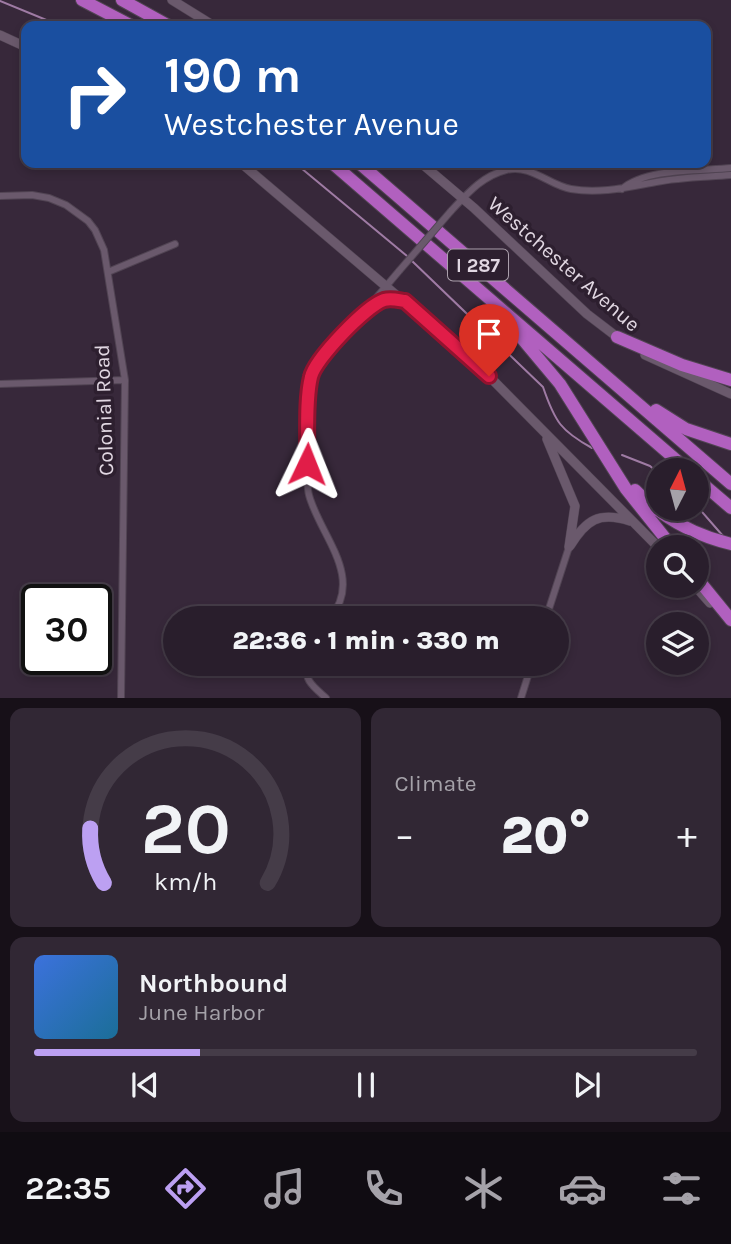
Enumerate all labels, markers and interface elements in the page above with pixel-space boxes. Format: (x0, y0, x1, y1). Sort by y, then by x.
text: 190 m (164, 47, 301, 104)
icon: right (49, 49, 140, 140)
text: Westchester Avenue (164, 106, 459, 143)
street label: Westchester Avenue (483, 191, 645, 337)
road number: I 287 (448, 249, 508, 280)
pin (459, 304, 519, 376)
icon: arrive (470, 315, 508, 353)
street label: Colonial Road (90, 344, 118, 476)
position arrow (270, 427, 344, 501)
north arrow (646, 458, 709, 522)
map controls (646, 458, 709, 675)
button: search (646, 535, 709, 598)
speed limit sign: 30 (21, 584, 112, 675)
button: layers (646, 612, 709, 675)
text: 22:36 · 1 min · 330 m (232, 625, 500, 656)
text: Climate (395, 770, 477, 797)
text: 20 (140, 787, 230, 872)
text: 20° (500, 805, 591, 866)
text: − (395, 813, 414, 858)
text: + (677, 813, 697, 858)
text: km/h (154, 867, 217, 896)
text: Northbound (139, 968, 288, 999)
text: June Harbor (139, 999, 264, 1026)
icon: previous (126, 1066, 164, 1104)
icon: pause (347, 1066, 385, 1104)
icon: next (568, 1066, 606, 1104)
icon: directions (161, 1164, 210, 1213)
icon: music (260, 1164, 309, 1213)
icon: phone (359, 1164, 408, 1213)
icon: climate (459, 1164, 508, 1213)
icon: car (558, 1164, 607, 1213)
icon: filters (657, 1164, 706, 1213)
text: 22:35 (25, 1170, 111, 1207)

